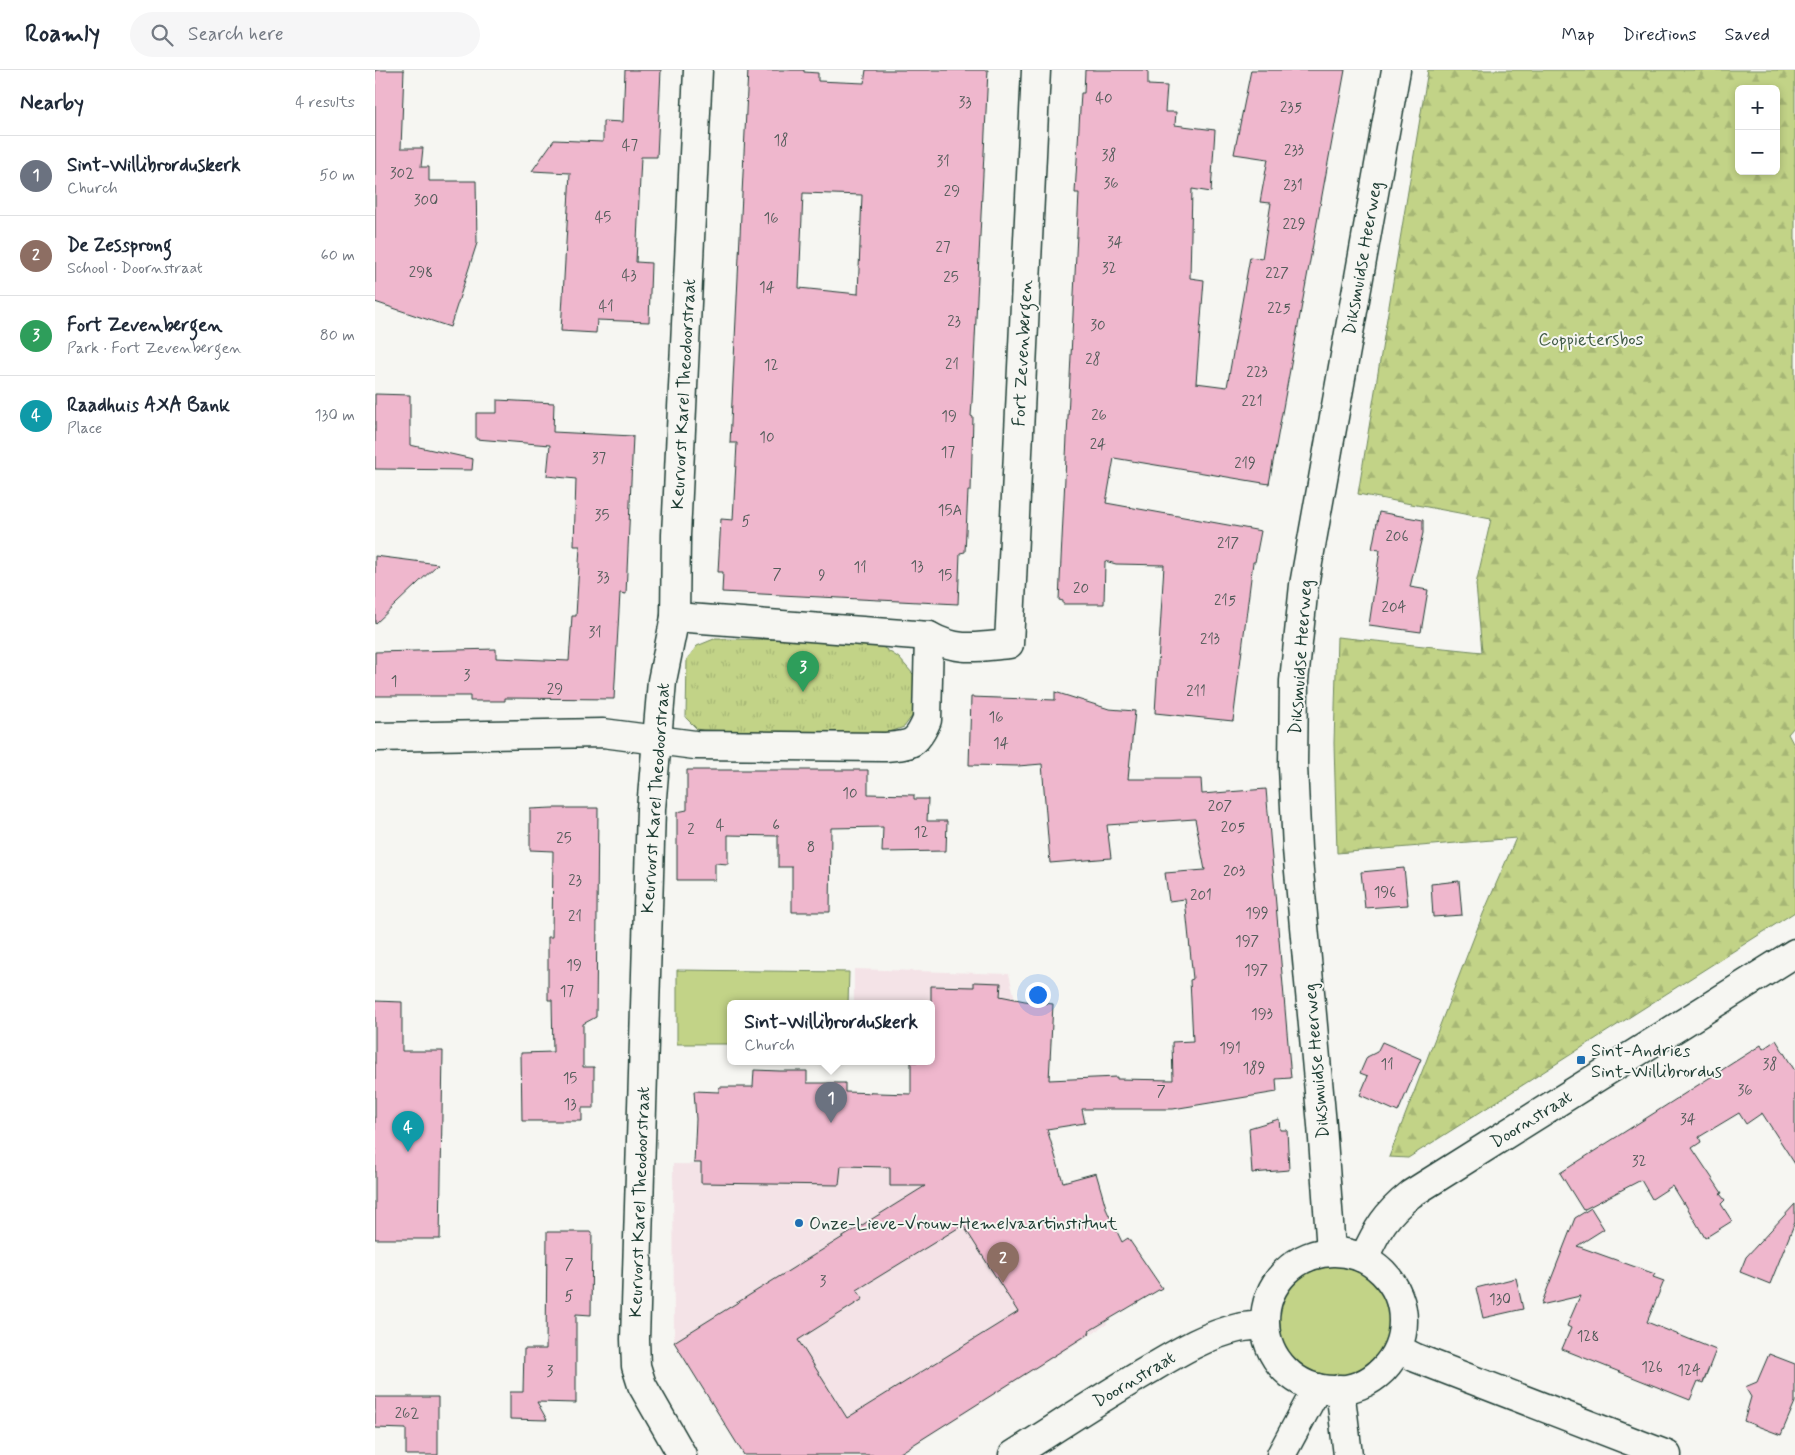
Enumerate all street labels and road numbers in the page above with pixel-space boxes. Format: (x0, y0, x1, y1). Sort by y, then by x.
street label: Diksmuidse Heerweg (1338, 179, 1388, 337)
street label: Keurvorst Karel Theodoorstraat (666, 278, 702, 510)
street label: Fort Zevenbergen (1007, 279, 1041, 427)
street label: Diksmuidse Heerweg (1284, 579, 1318, 735)
street label: Keurvorst Karel Theodoorstraat (636, 682, 676, 914)
street label: Diksmuidse Heerweg (1298, 982, 1336, 1139)
street label: Doornstraat (1486, 1085, 1577, 1154)
street label: Keurvorst Karel Theodoorstraat (624, 1086, 656, 1318)
street label: Doornstraat (1089, 1346, 1180, 1414)

